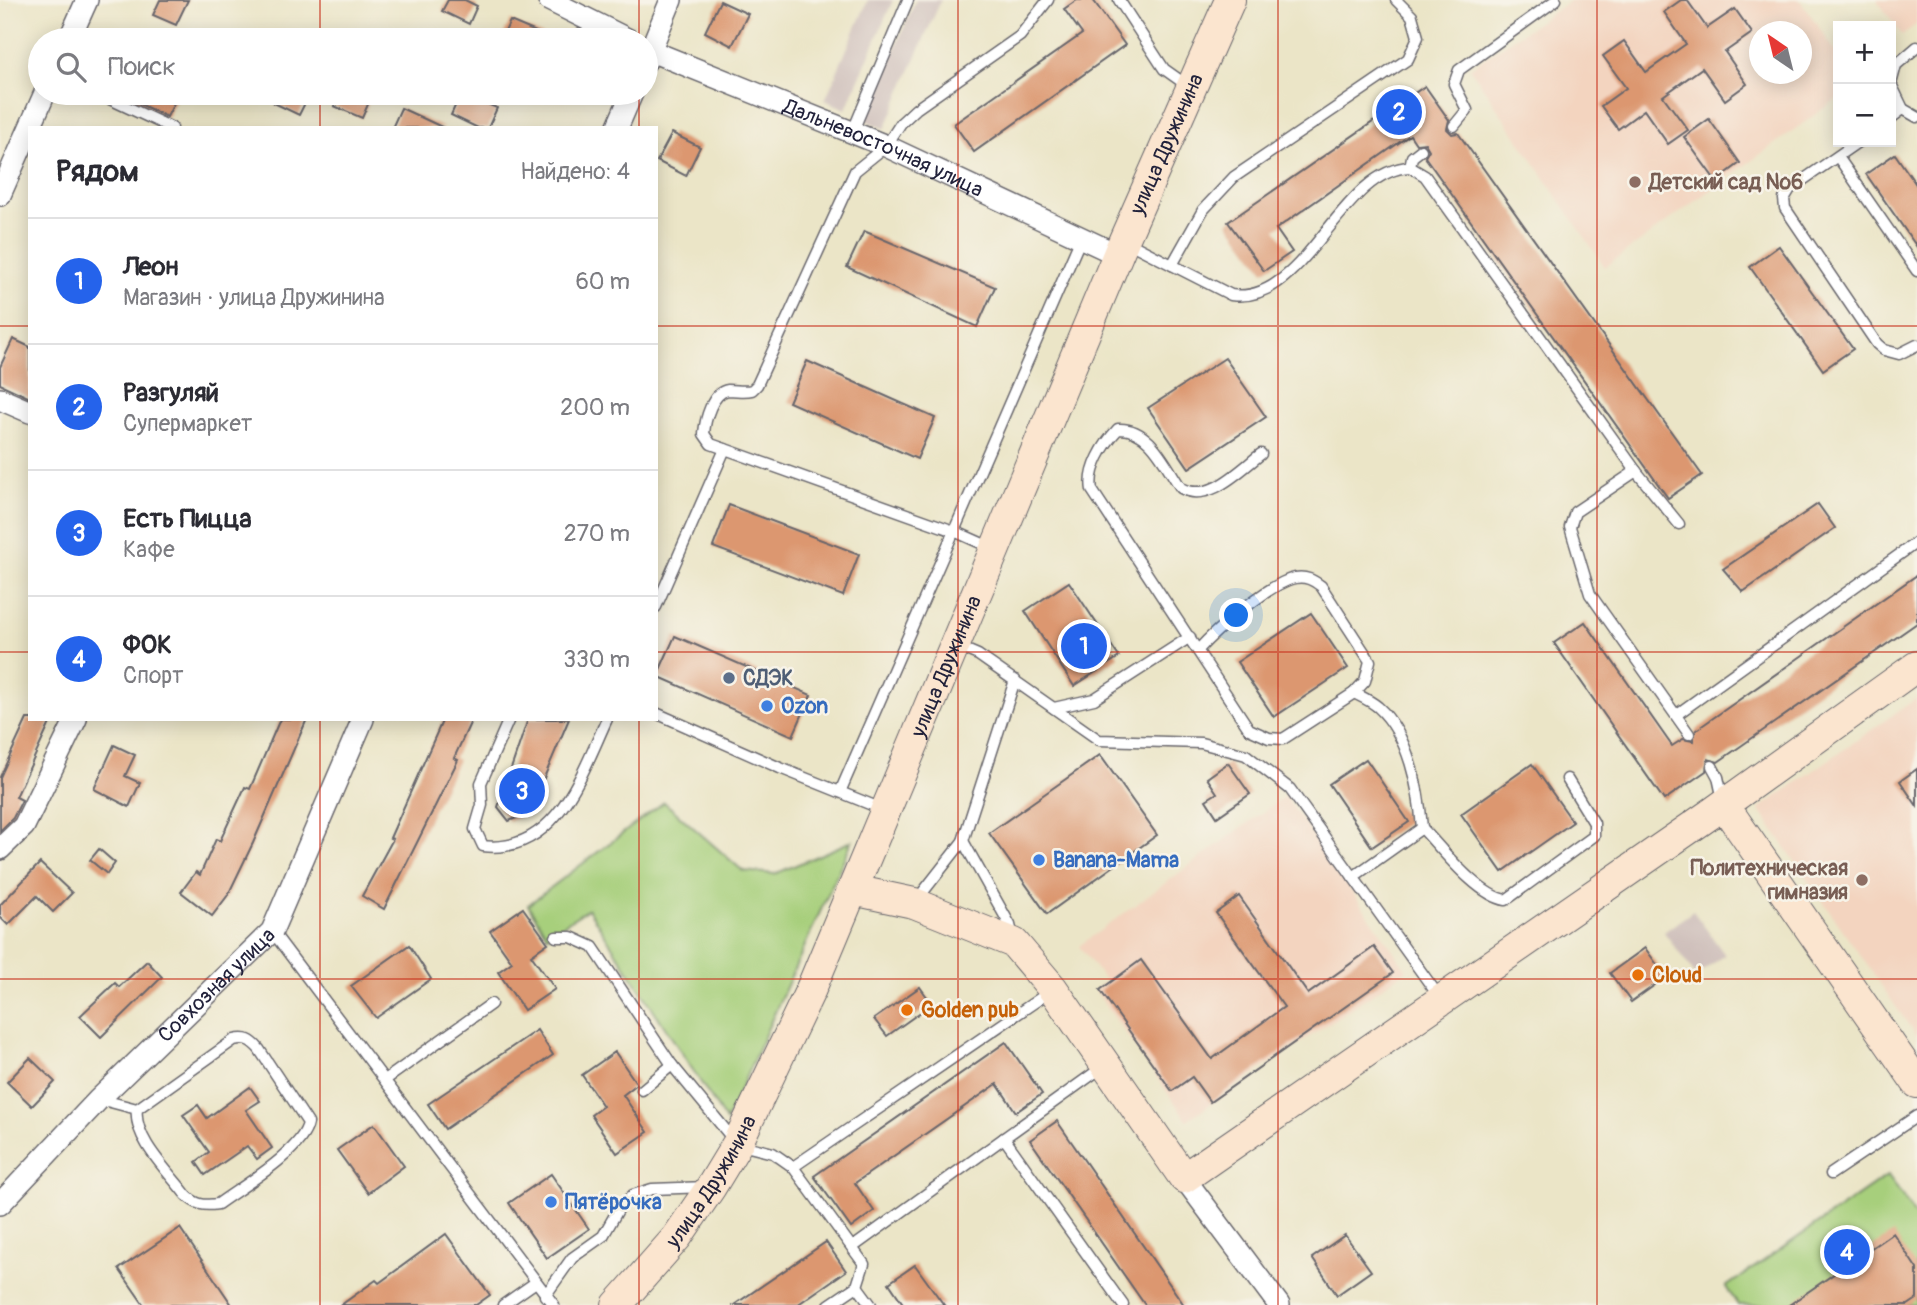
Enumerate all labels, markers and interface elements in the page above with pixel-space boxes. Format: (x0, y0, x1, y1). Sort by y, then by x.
north arrow (1749, 21, 1812, 84)
map controls (1833, 21, 1896, 147)
button: + (1833, 21, 1896, 84)
search box (28, 28, 658, 105)
icon: search (52, 48, 90, 86)
text: Поиск (108, 51, 176, 83)
street label: улица Дружинина (1123, 69, 1209, 219)
button: − (1833, 84, 1896, 147)
pin: 2 (1376, 86, 1422, 138)
street label: Дальневосточная улица (779, 92, 987, 203)
text: Рядом (56, 153, 139, 190)
text: Найдено: 4 (520, 157, 630, 186)
place label: Детский сад №6 (1647, 169, 1803, 196)
marker: Детский сад №6 (1627, 174, 1643, 190)
text: Леон (123, 251, 178, 283)
text: 1 (75, 267, 84, 296)
text: 60 m (575, 267, 630, 296)
text: Магазин · улица Дружинина (123, 283, 385, 312)
text: Разгуляй (123, 377, 219, 409)
text: 2 (73, 393, 85, 422)
text: 200 m (560, 393, 630, 422)
text: Супермаркет (123, 409, 252, 438)
text: Есть Пицца (123, 503, 252, 535)
text: 3 (73, 519, 85, 548)
text: 270 m (564, 519, 630, 548)
text: Кафе (123, 535, 175, 564)
street label: улица Дружинина (904, 591, 988, 742)
your location (1219, 598, 1253, 632)
pin: 1 (1061, 620, 1107, 672)
text: ФОК (123, 629, 172, 661)
text: 4 (72, 645, 86, 674)
text: 330 m (563, 645, 630, 674)
text: Спорт (123, 661, 184, 690)
place label: СДЭК (743, 665, 793, 692)
marker: СДЭК (721, 670, 737, 686)
place label: Ozon (781, 693, 828, 720)
marker: Ozon (759, 698, 775, 714)
pin: 3 (499, 765, 545, 817)
place label: Banana-Mama (1053, 847, 1179, 874)
marker: Banana-Mama (1031, 852, 1047, 868)
place label: Политехническая гимназия (1690, 855, 1848, 906)
marker: Политехническая гимназия (1854, 872, 1870, 888)
street label: Совхозная улица (152, 922, 281, 1048)
place label: Cloud (1652, 962, 1702, 989)
marker: Cloud (1630, 967, 1646, 983)
place label: Golden pub (921, 997, 1019, 1024)
marker: Golden pub (899, 1002, 915, 1018)
street label: улица Дружинина (659, 1111, 762, 1254)
place label: Пятёрочка (565, 1189, 662, 1216)
marker: Пятёрочка (543, 1194, 559, 1210)
pin: 4 (1824, 1226, 1870, 1278)

